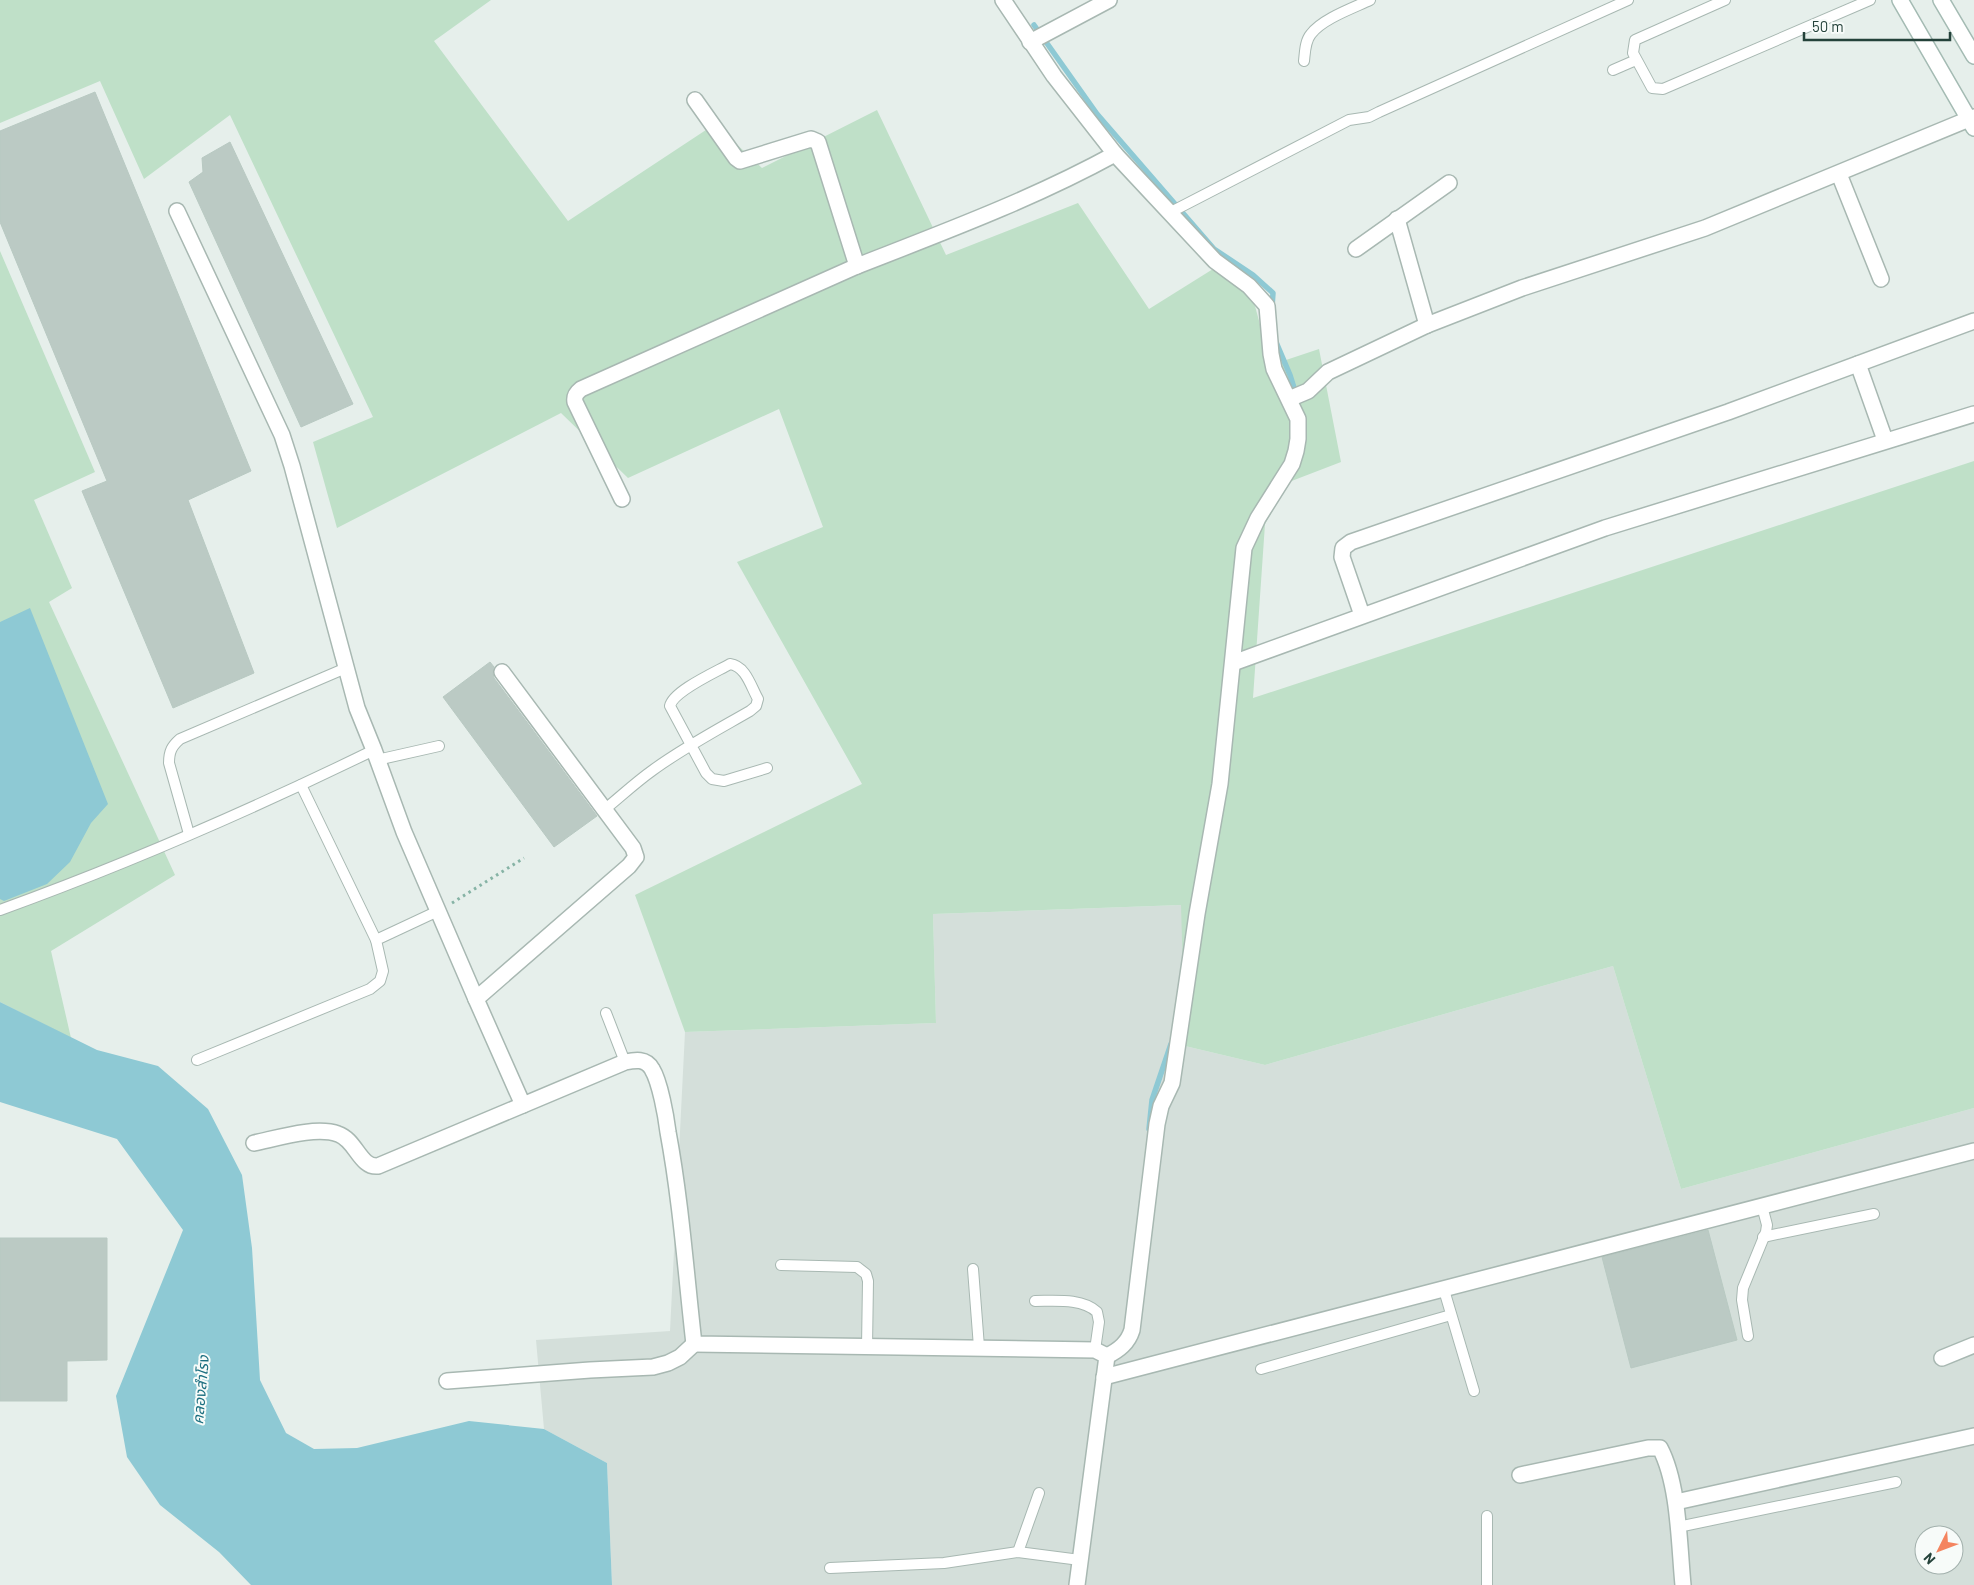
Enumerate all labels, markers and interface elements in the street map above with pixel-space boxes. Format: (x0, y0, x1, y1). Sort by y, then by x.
scale bar (1804, 10, 1950, 42)
text: 50 m (1812, 17, 1844, 35)
water label: คลองสำโรง (188, 1354, 212, 1425)
north arrow (1914, 1525, 1964, 1575)
text: N (1920, 1550, 1938, 1568)

